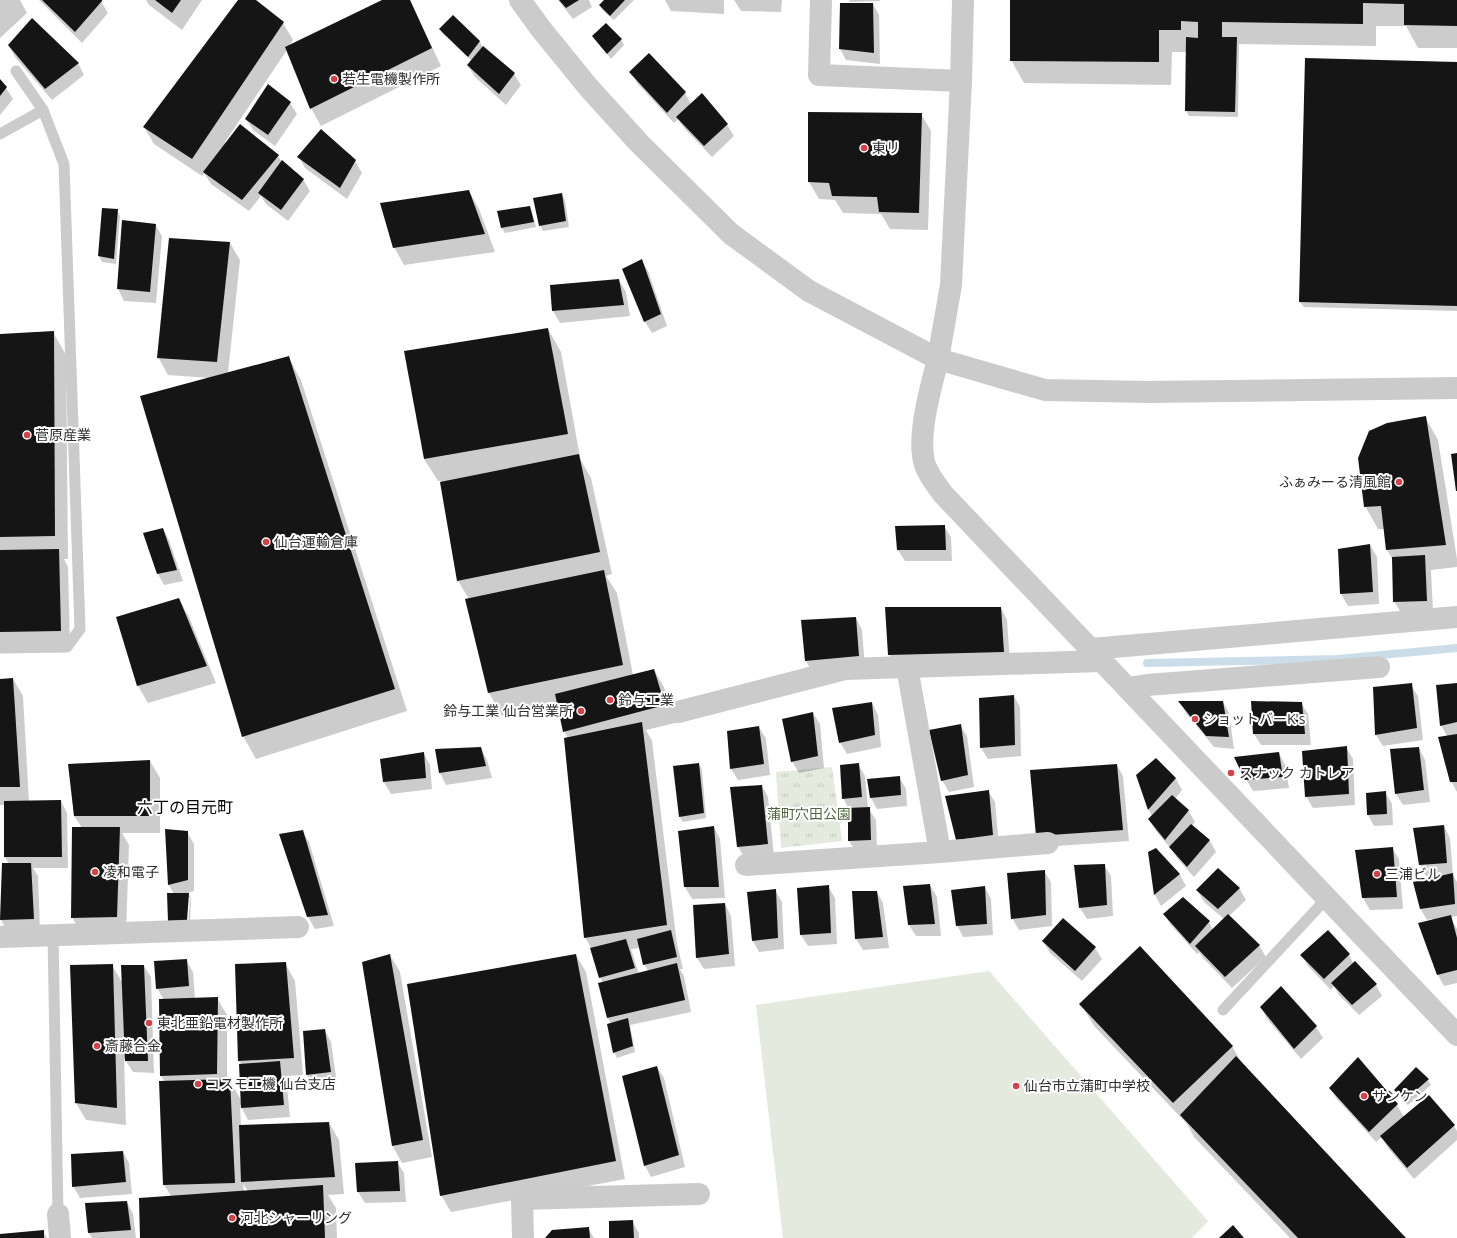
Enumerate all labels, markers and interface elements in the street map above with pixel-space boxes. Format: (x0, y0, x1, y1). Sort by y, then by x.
place label: 若生電機製作所 (342, 69, 440, 88)
marker: 若生電機製作所 (329, 74, 339, 84)
place label: 東リ (872, 138, 900, 157)
marker: 東リ (859, 143, 869, 153)
place label: 菅原産業 (35, 425, 91, 444)
marker: 菅原産業 (22, 430, 32, 440)
place label: ふぁみーる清風館 (1279, 472, 1391, 491)
marker: ふぁみーる清風館 (1394, 477, 1404, 487)
place label: 仙台運輸倉庫 (274, 532, 358, 551)
marker: 仙台運輸倉庫 (261, 537, 271, 547)
place label: 鈴与工業 (618, 690, 674, 709)
marker: 鈴与工業 (605, 695, 615, 705)
place label: 鈴与工業 仙台営業所 (443, 701, 573, 720)
marker: 鈴与工業 仙台営業所 (576, 706, 586, 716)
place label: ショットバーK's (1203, 709, 1306, 728)
marker: ショットバーK's (1190, 714, 1200, 724)
place label: スナック カトレア (1239, 763, 1355, 782)
marker: スナック カトレア (1226, 768, 1236, 778)
district label: 六丁の目元町 (137, 796, 233, 818)
park label: 蒲町穴田公園 (767, 804, 851, 823)
place label: 凌和電子 (103, 862, 159, 881)
place label: 三浦ビル (1385, 864, 1441, 883)
marker: 凌和電子 (90, 867, 100, 877)
marker: 三浦ビル (1372, 869, 1382, 879)
place label: 東北亜鉛電材製作所 (157, 1013, 283, 1032)
marker: 東北亜鉛電材製作所 (144, 1018, 154, 1028)
place label: 斎藤合金 (105, 1036, 161, 1055)
marker: 斎藤合金 (92, 1041, 102, 1051)
place label: コスモ工機 仙台支店 (206, 1074, 336, 1093)
place label: 仙台市立蒲町中学校 (1024, 1076, 1150, 1095)
marker: コスモ工機 仙台支店 (193, 1079, 203, 1089)
marker: 仙台市立蒲町中学校 (1011, 1081, 1021, 1091)
place label: サンケン (1372, 1086, 1428, 1105)
marker: サンケン (1359, 1091, 1369, 1101)
place label: 河北シャーリング (240, 1208, 352, 1227)
marker: 河北シャーリング (227, 1213, 237, 1223)

